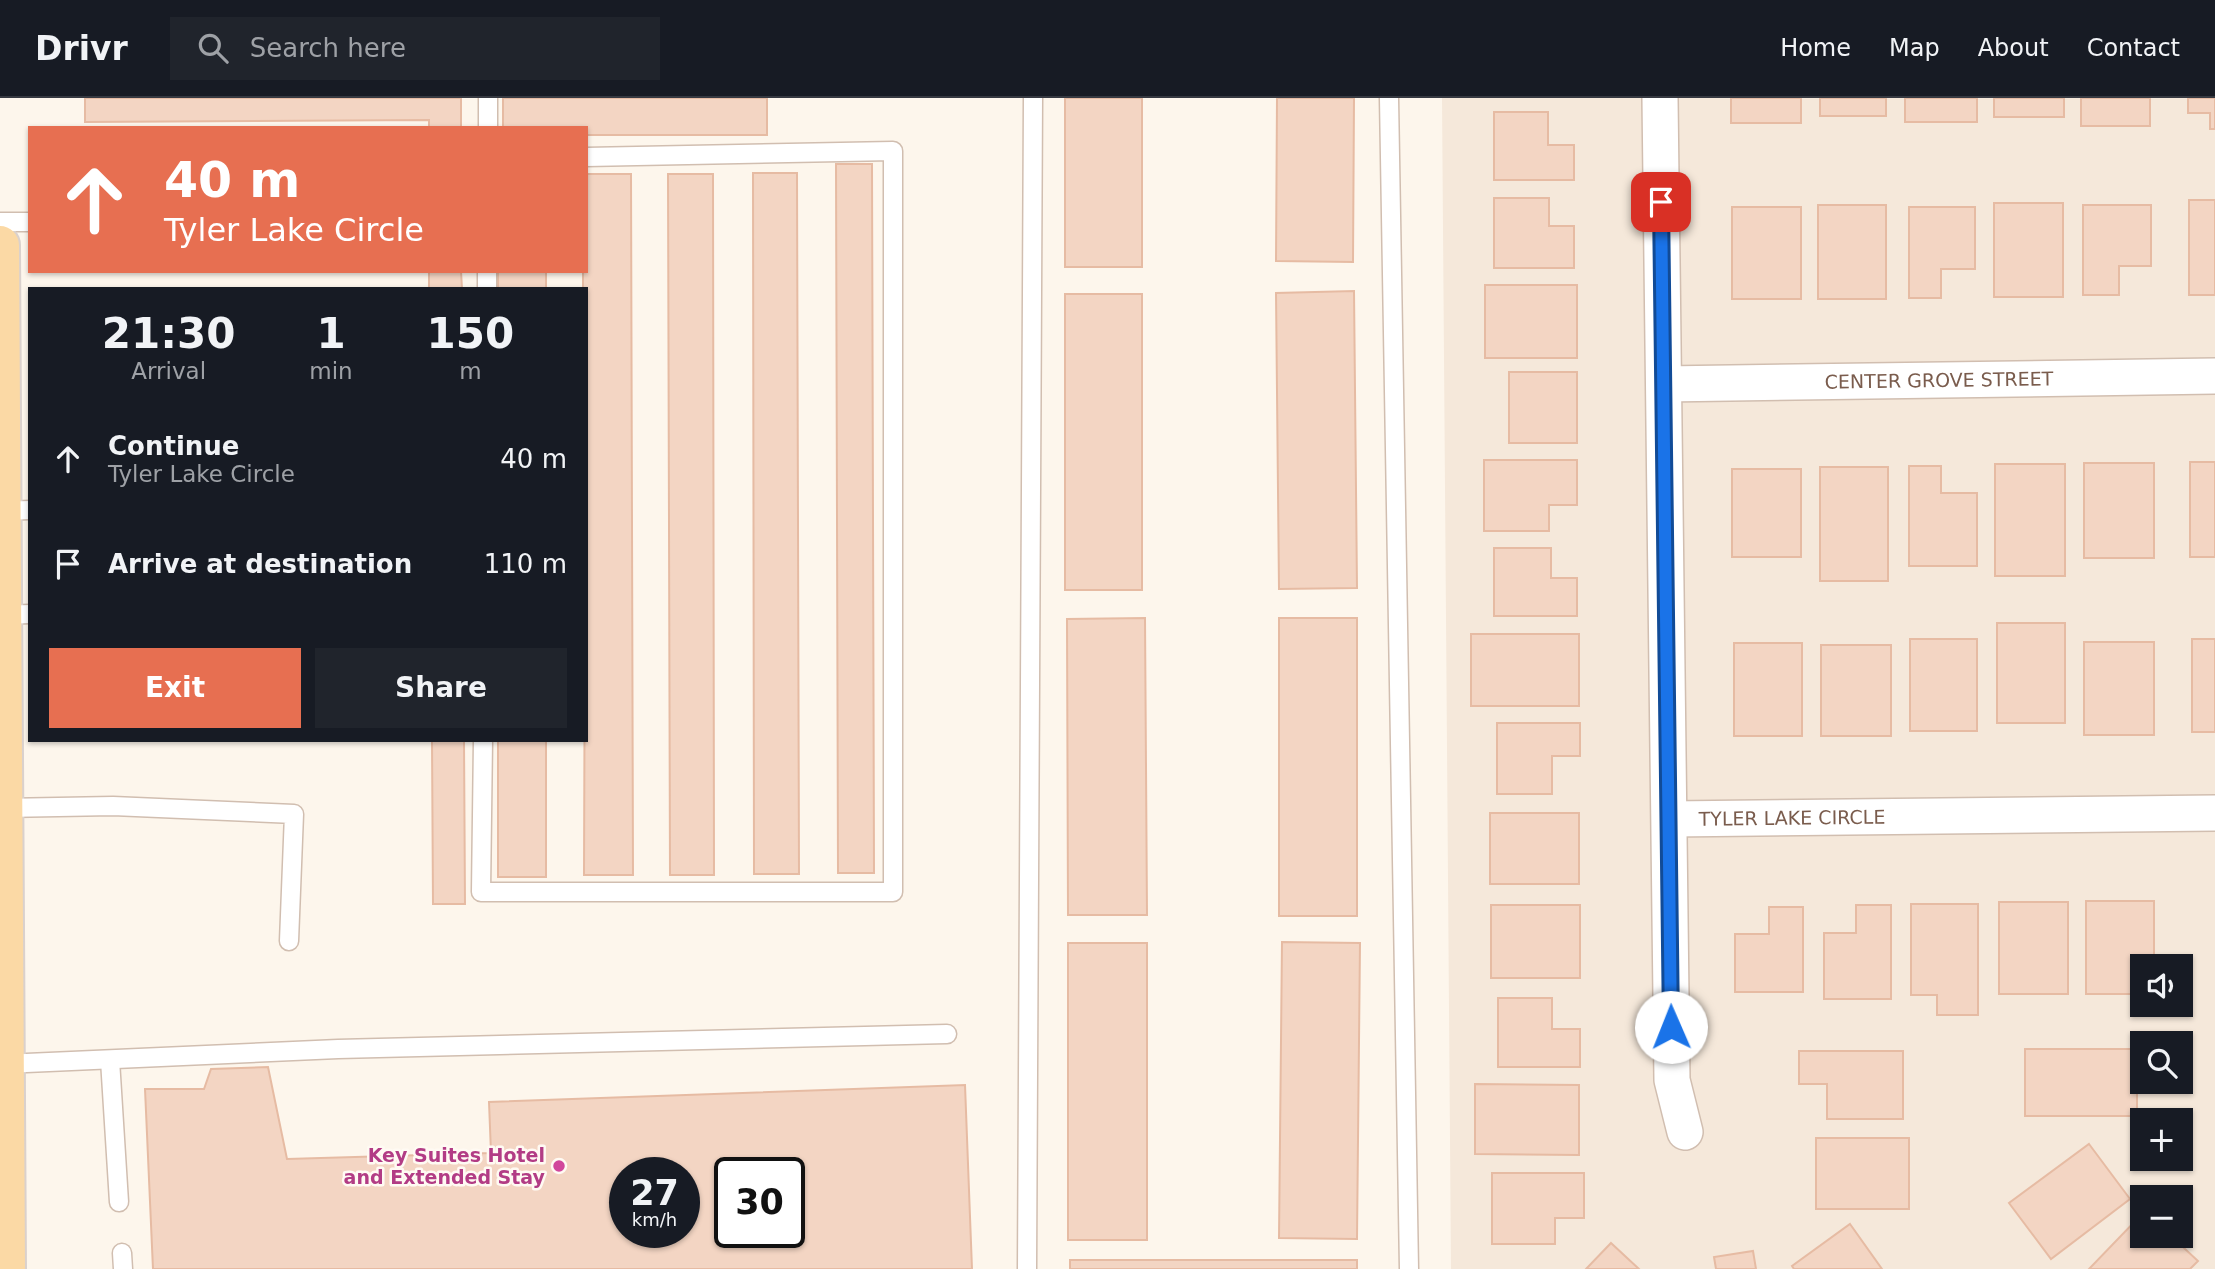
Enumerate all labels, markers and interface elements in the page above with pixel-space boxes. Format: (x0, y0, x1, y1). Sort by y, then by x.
search box (170, 17, 660, 80)
text: Drivr (35, 29, 128, 68)
icon: search (194, 29, 232, 67)
text: Search here (250, 33, 406, 63)
text: Home (1780, 34, 1851, 62)
text: Map (1889, 34, 1940, 62)
text: About (1978, 34, 2049, 62)
text: Contact (2087, 34, 2180, 62)
text: 40 m (164, 152, 300, 209)
icon: ahead (49, 154, 140, 245)
pin (1631, 172, 1691, 232)
icon: arrive (1642, 183, 1680, 221)
text: Tyler Lake Circle (164, 211, 424, 249)
text: 21:30 (102, 309, 236, 358)
text: 1 (316, 309, 346, 358)
text: 150 (427, 309, 514, 358)
text: Arrival (131, 358, 206, 384)
text: min (309, 358, 353, 384)
text: m (459, 358, 482, 384)
street label: CENTER GROVE STREET (1825, 367, 2054, 393)
text: Continue (108, 431, 239, 461)
icon: ahead (49, 440, 87, 478)
text: 40 m (500, 444, 567, 474)
text: Tyler Lake Circle (108, 461, 295, 487)
icon: arrive (49, 545, 87, 583)
text: Arrive at destination (108, 549, 412, 579)
text: 110 m (484, 549, 567, 579)
button: Exit (49, 648, 301, 728)
button: Share (315, 648, 567, 728)
street label: TYLER LAKE CIRCLE (1698, 806, 1885, 830)
map controls (2130, 954, 2193, 1248)
button: sound (2130, 954, 2193, 1017)
position arrow (1634, 990, 1708, 1064)
button: search (2130, 1031, 2193, 1094)
button: + (2130, 1108, 2193, 1171)
place label: Key Suites Hotel and Extended Stay (344, 1144, 546, 1188)
speed limit sign: 30 (714, 1157, 805, 1248)
marker: Key Suites Hotel and Extended Stay (551, 1158, 567, 1174)
text: 27 (630, 1173, 679, 1213)
button: − (2130, 1185, 2193, 1248)
text: km/h (632, 1209, 677, 1230)

